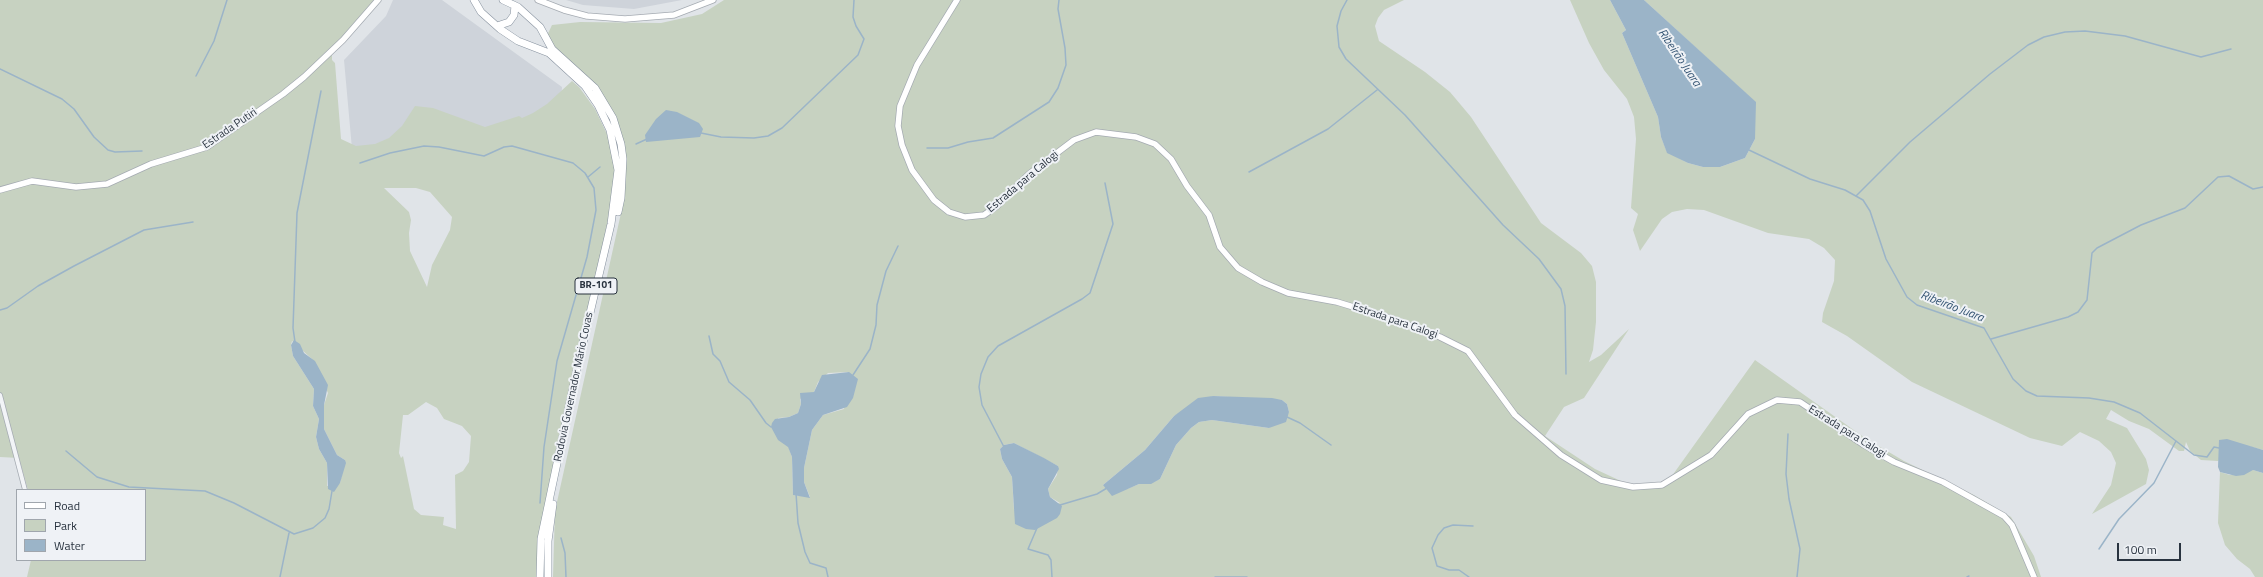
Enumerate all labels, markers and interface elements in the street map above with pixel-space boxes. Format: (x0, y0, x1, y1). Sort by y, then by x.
water label: Ribeirão Juara (1655, 27, 1703, 89)
street label: Estrada Putiri (200, 106, 260, 152)
street label: Estrada para Calogi (985, 148, 1061, 216)
road number: BR-101 (575, 278, 617, 294)
water label: Ribeirão Juara (1918, 288, 1986, 326)
street label: Estrada para Calogi (1351, 300, 1439, 342)
street label: Rodovia Governador Mário Covas (552, 311, 596, 463)
street label: Estrada para Calogi (1806, 403, 1888, 461)
legend (16, 489, 146, 561)
text: Road (54, 496, 80, 515)
text: Park (54, 516, 77, 535)
scale bar (2119, 535, 2183, 561)
text: Water (54, 536, 85, 555)
text: 100 m (2124, 540, 2157, 559)

